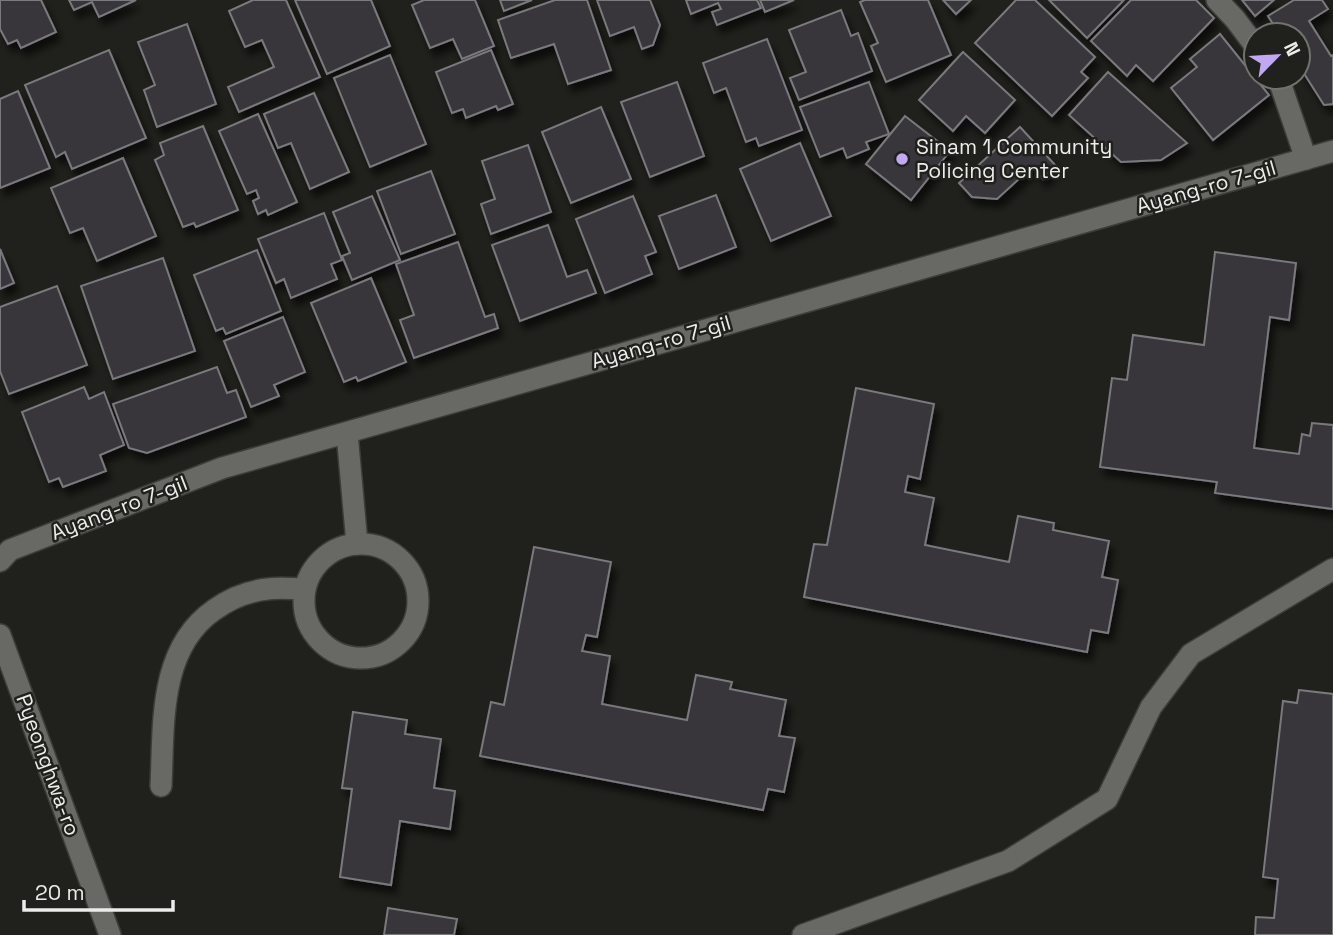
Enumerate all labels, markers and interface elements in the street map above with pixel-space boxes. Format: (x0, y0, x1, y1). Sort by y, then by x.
north arrow (1242, 21, 1312, 91)
text: N (1278, 38, 1306, 60)
place label: Sinam 1 Community Policing Center (916, 133, 1112, 184)
marker: Sinam 1 Community Policing Center (894, 151, 910, 167)
street label: Ayang-ro 7-gil (1133, 154, 1279, 219)
street label: Ayang-ro 7-gil (588, 309, 734, 374)
street label: Ayang-ro 7-gil (47, 469, 191, 546)
street label: Pyeonghwa-ro (10, 690, 87, 839)
scale bar (24, 869, 173, 913)
text: 20 m (35, 879, 85, 906)

